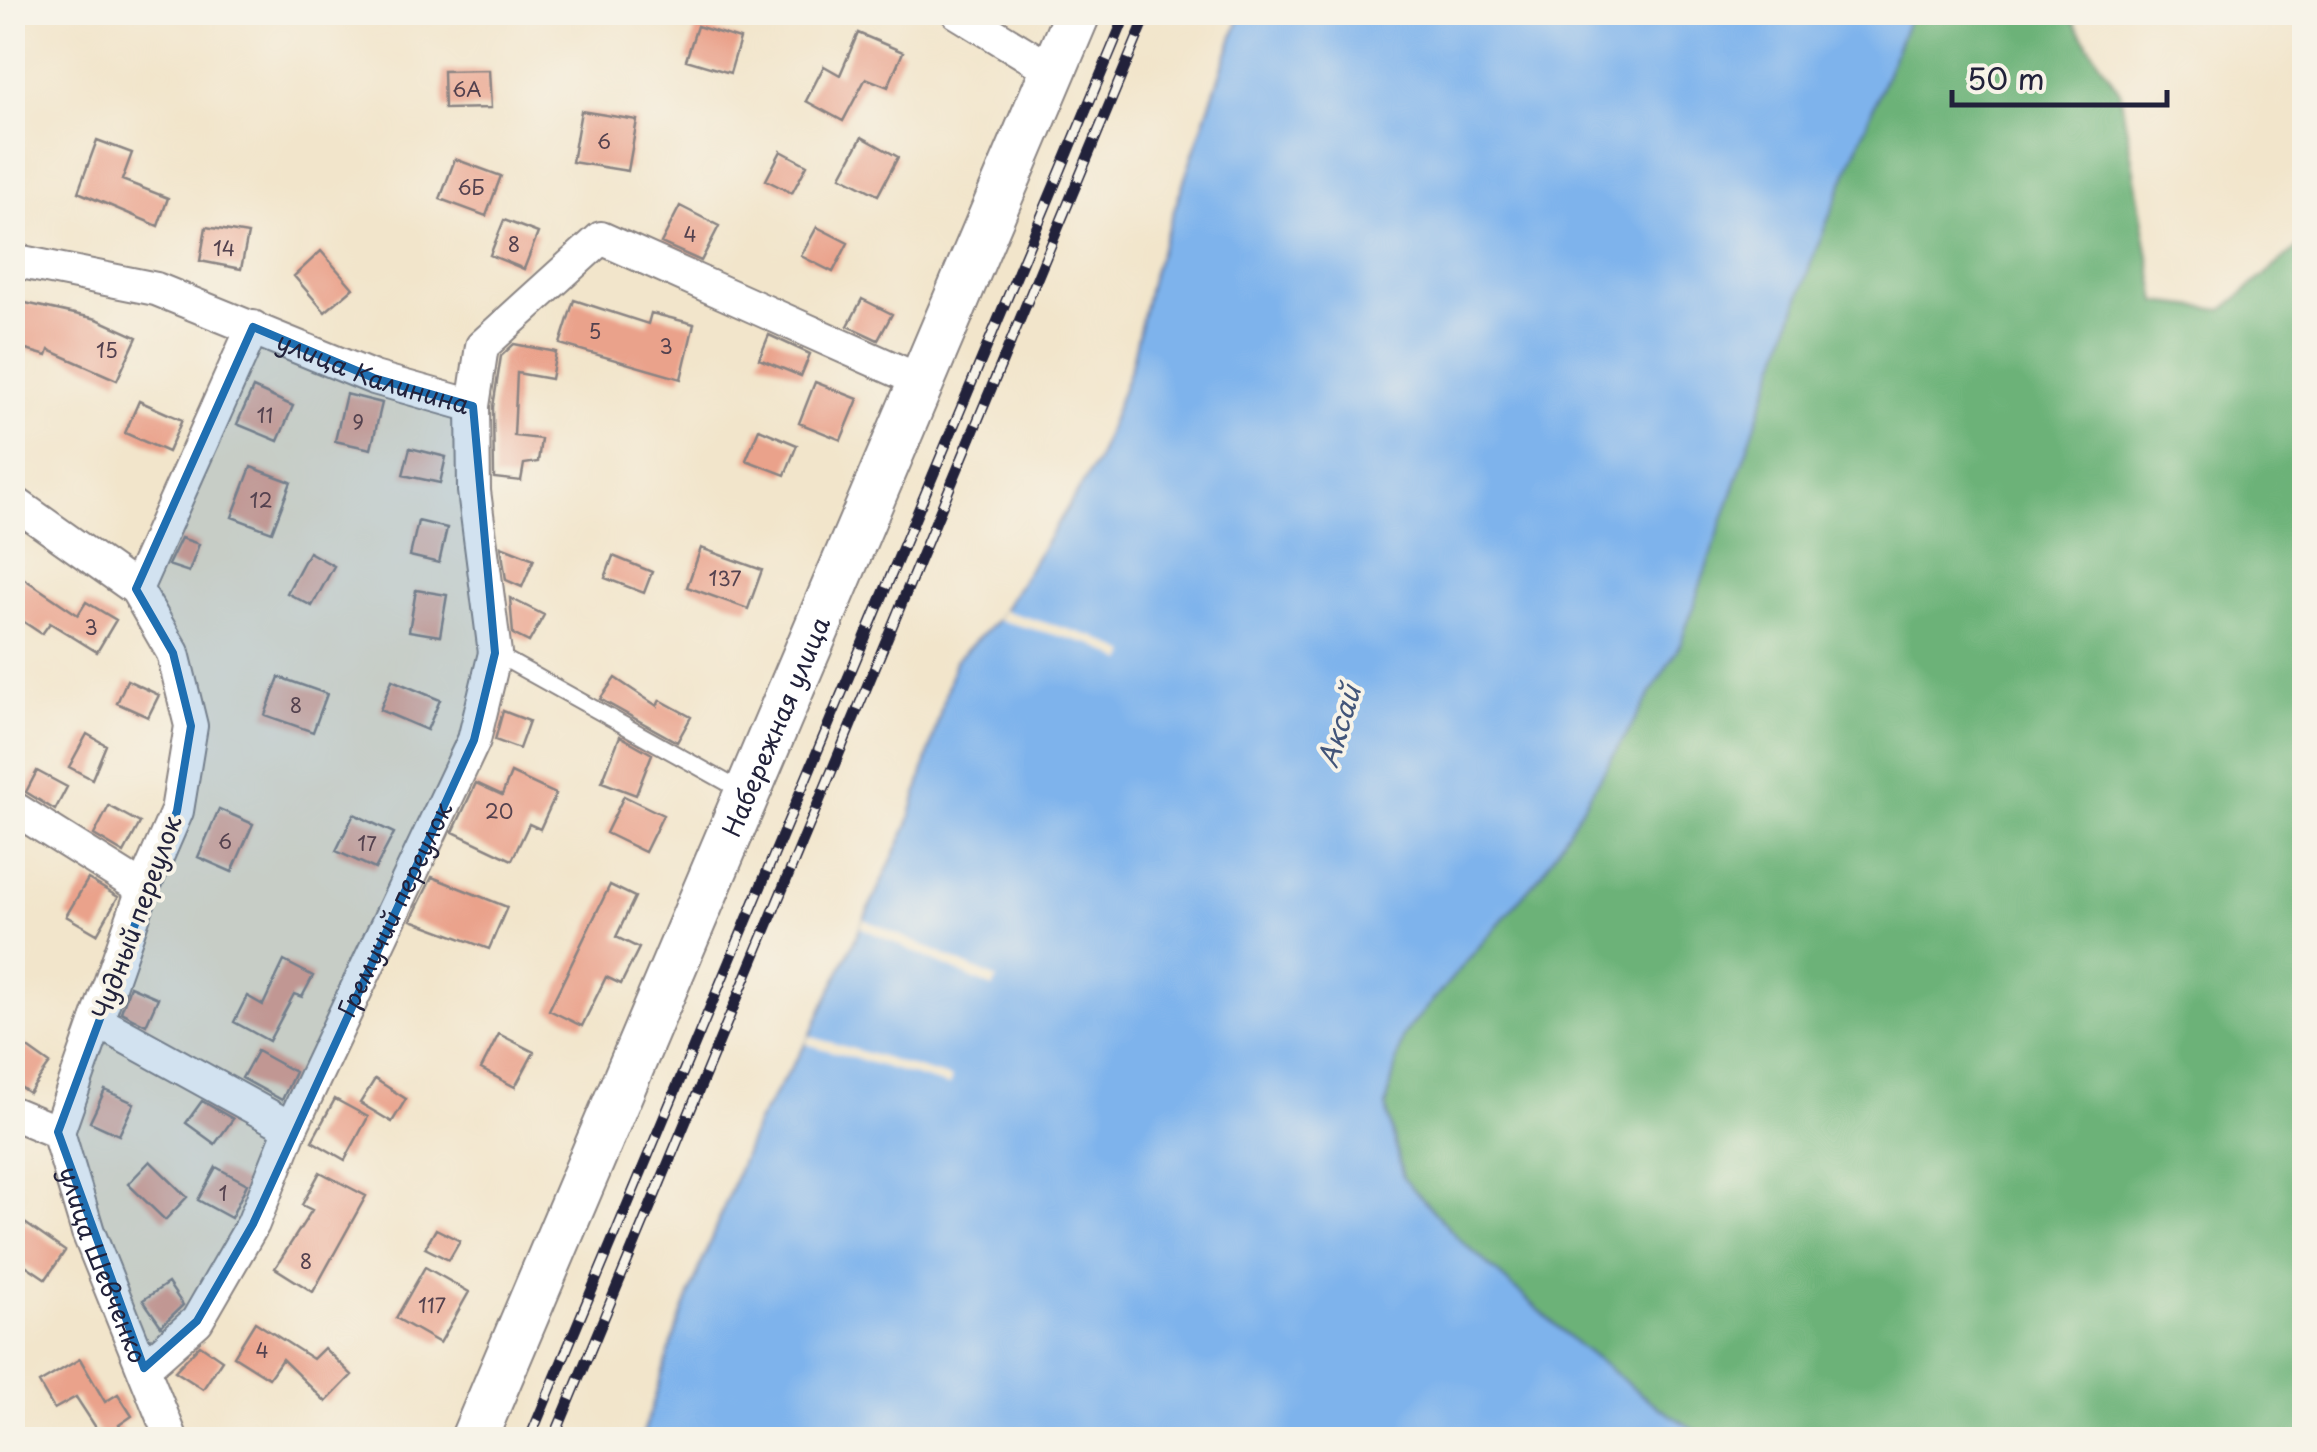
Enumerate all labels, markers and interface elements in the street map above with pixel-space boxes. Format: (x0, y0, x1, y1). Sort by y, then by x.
scale bar (1952, 45, 2167, 107)
text: 50 m (1967, 55, 2045, 100)
house number: 6А (452, 74, 482, 104)
house number: 6 (597, 126, 611, 156)
house number: 6Б (457, 172, 485, 202)
house number: 4 (683, 219, 697, 249)
house number: 8 (508, 229, 520, 259)
house number: 14 (213, 233, 235, 263)
house number: 5 (589, 316, 601, 346)
street label: улица Калинина (271, 321, 474, 423)
house number: 3 (659, 331, 673, 361)
house number: 15 (96, 335, 118, 365)
house number: 11 (257, 400, 273, 430)
house number: 9 (352, 407, 364, 437)
house number: 12 (249, 485, 273, 515)
house number: 137 (708, 563, 742, 593)
street label: Набережная улица (712, 610, 839, 842)
house number: 3 (84, 612, 98, 642)
water label: Аксай (1305, 676, 1372, 772)
house number: 8 (290, 690, 302, 720)
street label: Гремучий переулок (327, 795, 461, 1023)
house number: 20 (485, 796, 513, 826)
street label: Чудный переулок (81, 810, 191, 1024)
house number: 6 (218, 826, 232, 856)
house number: 17 (357, 828, 377, 858)
street label: улица Шевченко (50, 1162, 158, 1369)
house number: 1 (219, 1178, 227, 1208)
house number: 8 (300, 1246, 312, 1276)
house number: 117 (418, 1290, 446, 1320)
house number: 4 (255, 1335, 269, 1365)

